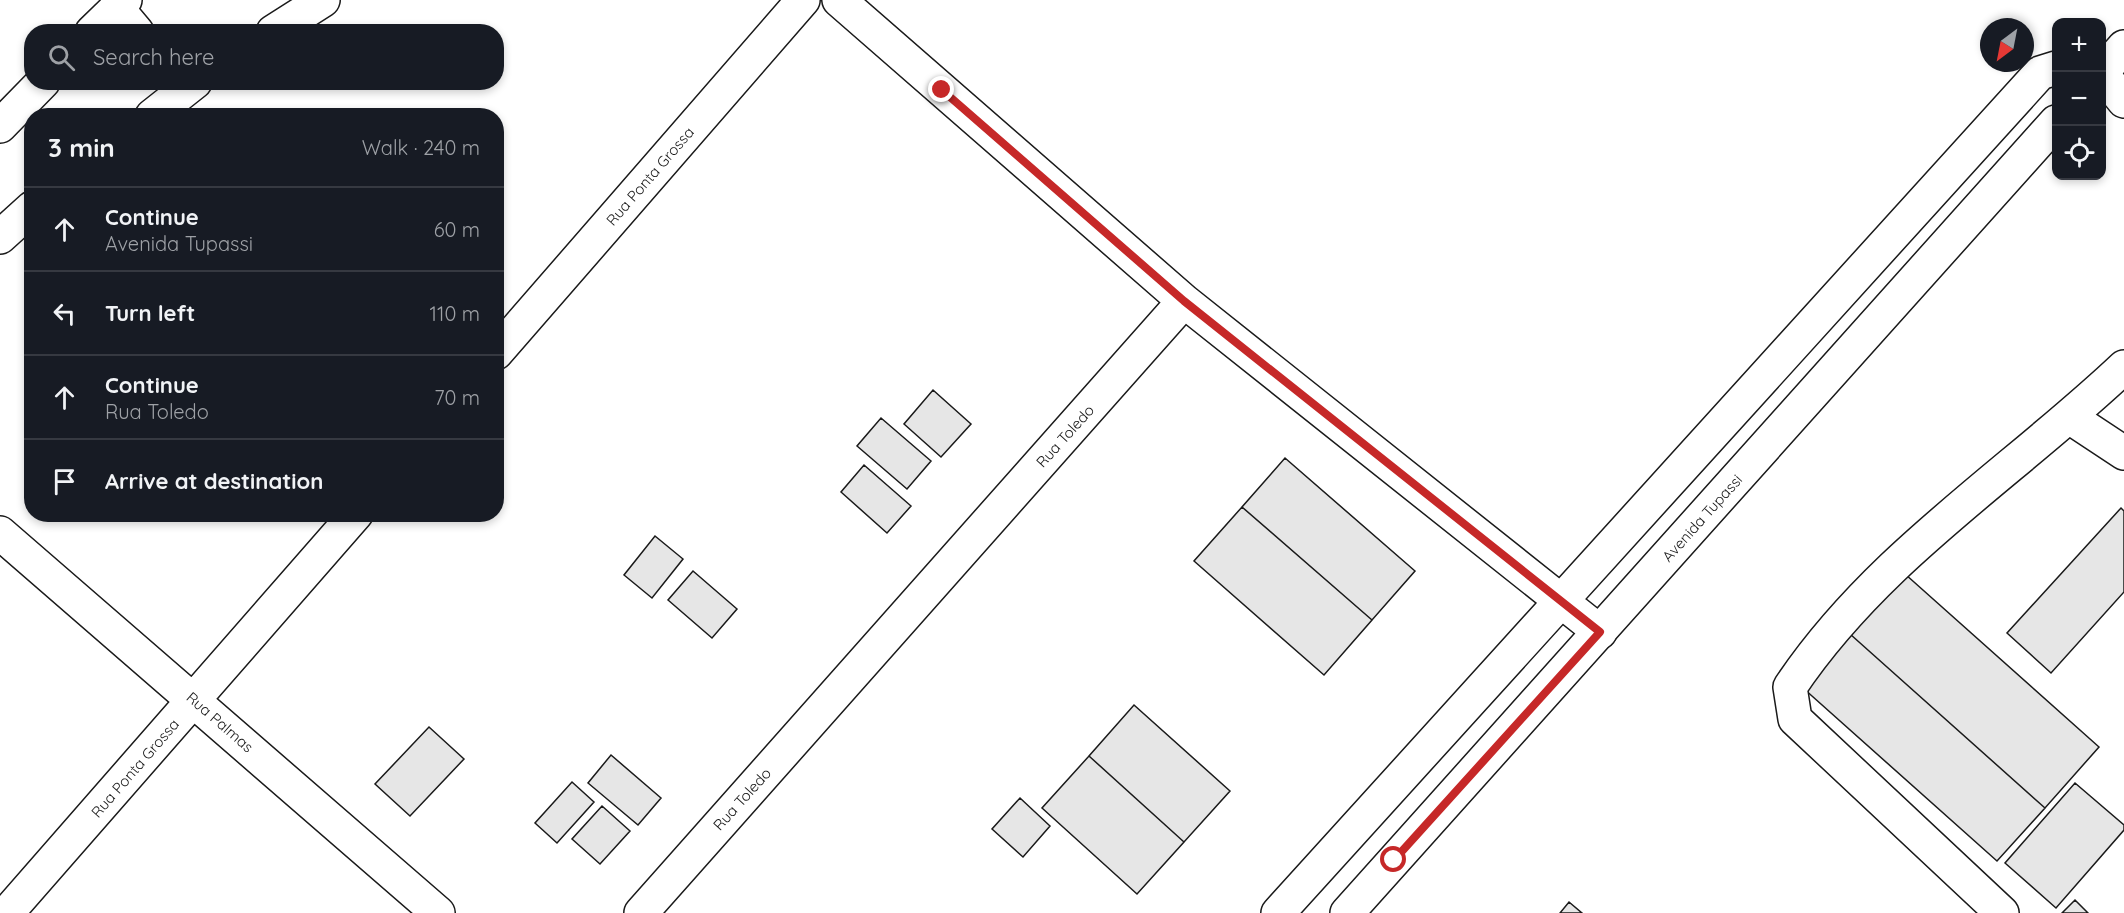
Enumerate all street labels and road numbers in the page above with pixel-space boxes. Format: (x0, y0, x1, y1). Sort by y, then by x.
street label: Rua Ponta Grossa (602, 123, 698, 229)
street label: Rua Toledo (1032, 401, 1098, 471)
street label: Avenida Tupassi (1658, 470, 1746, 566)
street label: Rua Palmas (183, 688, 257, 756)
street label: Rua Ponta Grossa (87, 715, 183, 821)
street label: Rua Toledo (709, 764, 775, 834)

